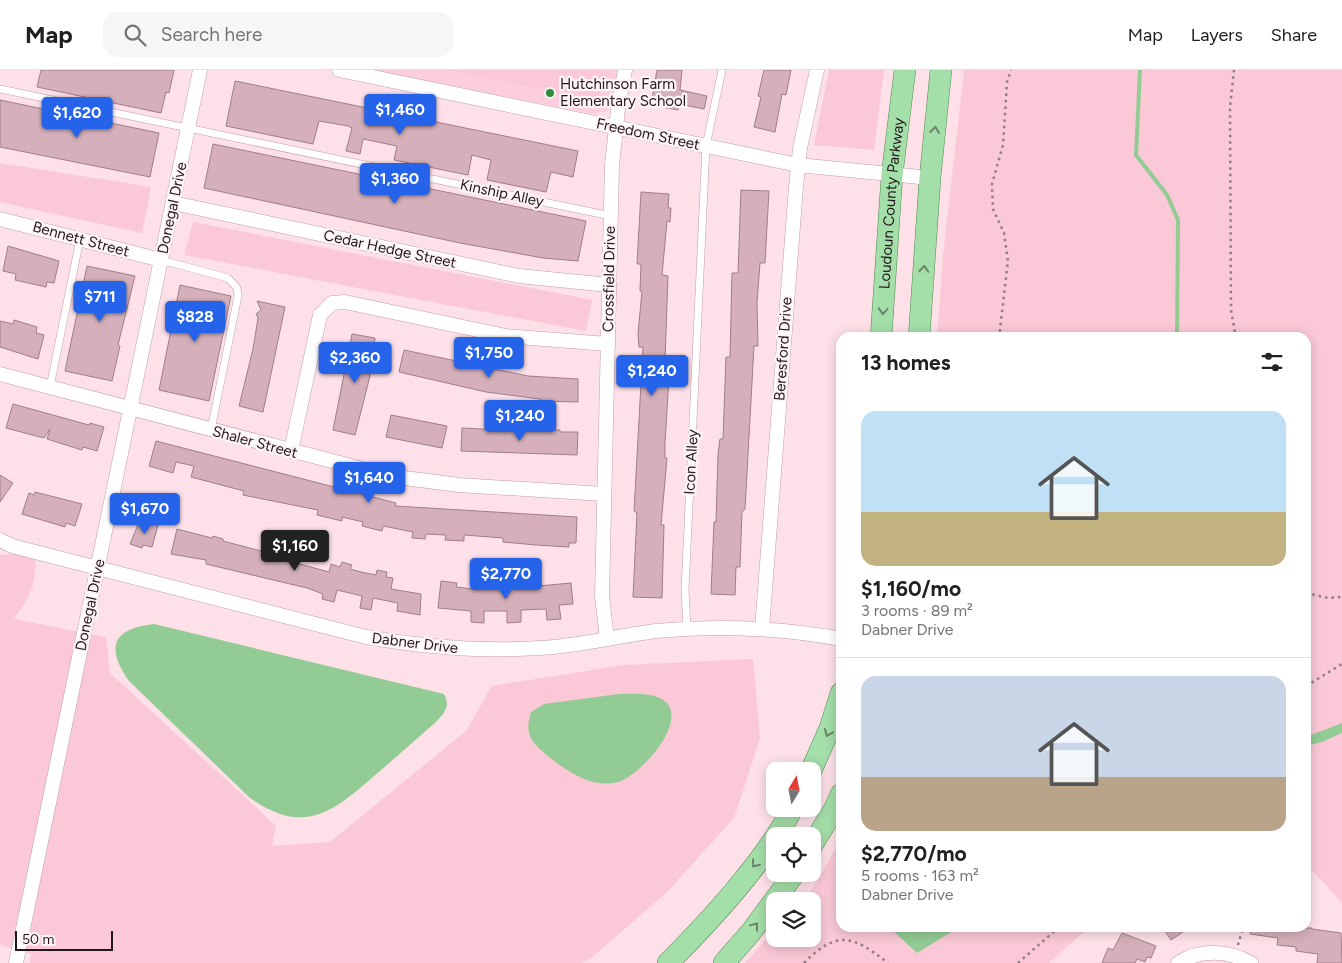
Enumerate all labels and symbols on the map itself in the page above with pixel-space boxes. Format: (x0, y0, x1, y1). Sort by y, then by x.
place label: Hutchinson Farm Elementary School (560, 75, 686, 110)
marker: Hutchinson Farm Elementary School (544, 87, 556, 99)
pin: $1,460 (359, 93, 441, 136)
pin: $1,620 (36, 97, 118, 139)
street label: Freedom Street (595, 114, 702, 154)
street label: Loudoun County Parkway (875, 117, 908, 290)
one-way arrow (929, 125, 940, 133)
street label: Donegal Drive (153, 160, 191, 256)
pin: $1,360 (354, 162, 436, 205)
street label: Kinship Alley (459, 175, 546, 211)
street label: Bennett Street (31, 217, 132, 261)
street label: Cedar Hedge Street (322, 226, 458, 272)
street label: Crossfield Drive (599, 226, 619, 332)
one-way arrow (918, 265, 929, 273)
pin: $711 (70, 280, 130, 323)
street label: Beresford Drive (770, 296, 796, 402)
pin: $828 (165, 300, 225, 343)
one-way arrow (877, 307, 888, 315)
pin: $1,750 (448, 336, 530, 379)
pin: $2,360 (314, 342, 396, 384)
pin: $1,240 (611, 354, 693, 397)
pin: $1,240 (479, 400, 561, 442)
street label: Shaler Street (210, 422, 300, 462)
street label: Icon Alley (680, 429, 702, 495)
pin: $1,640 (328, 462, 410, 504)
pin: $1,670 (104, 492, 186, 535)
pin: $1,160 (254, 530, 336, 572)
street label: Donegal Drive (71, 557, 109, 653)
pin: $2,770 (465, 558, 547, 600)
street label: Dabner Drive (371, 629, 459, 657)
one-way arrow (823, 728, 834, 737)
north arrow (766, 762, 821, 818)
one-way arrow (752, 858, 761, 867)
one-way arrow (750, 923, 758, 932)
scale bar (15, 928, 112, 951)

